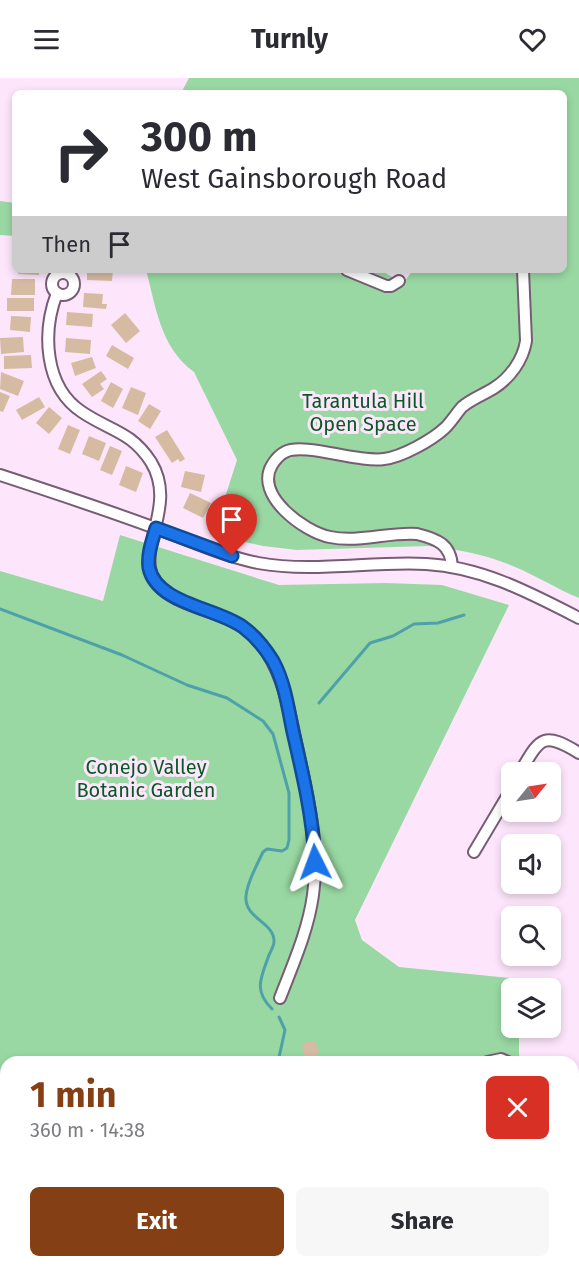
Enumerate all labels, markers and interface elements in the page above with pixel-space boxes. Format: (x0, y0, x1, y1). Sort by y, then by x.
icon: menu (30, 23, 63, 56)
text: Turnly (251, 23, 328, 55)
icon: heart (516, 23, 549, 56)
text: 300 m (141, 112, 257, 162)
icon: right (42, 114, 120, 192)
text: West Gainsborough Road (141, 163, 447, 195)
icon: arrive (103, 228, 136, 261)
text: Then (42, 231, 91, 258)
park label: Tarantula Hill Open Space (302, 389, 424, 436)
pin (206, 494, 257, 556)
icon: arrive (215, 503, 248, 536)
park label: Conejo Valley Botanic Garden (76, 755, 216, 802)
north arrow (501, 762, 561, 822)
map controls (501, 762, 561, 1038)
position arrow (283, 830, 347, 894)
button: sound (501, 834, 561, 894)
button: search (501, 906, 561, 966)
button: layers (501, 978, 561, 1038)
text: 1 min (30, 1073, 117, 1117)
button: close (486, 1076, 549, 1139)
text: 360 m · 14:38 (30, 1118, 145, 1142)
button: Exit (30, 1187, 284, 1256)
button: Share (296, 1187, 549, 1256)

